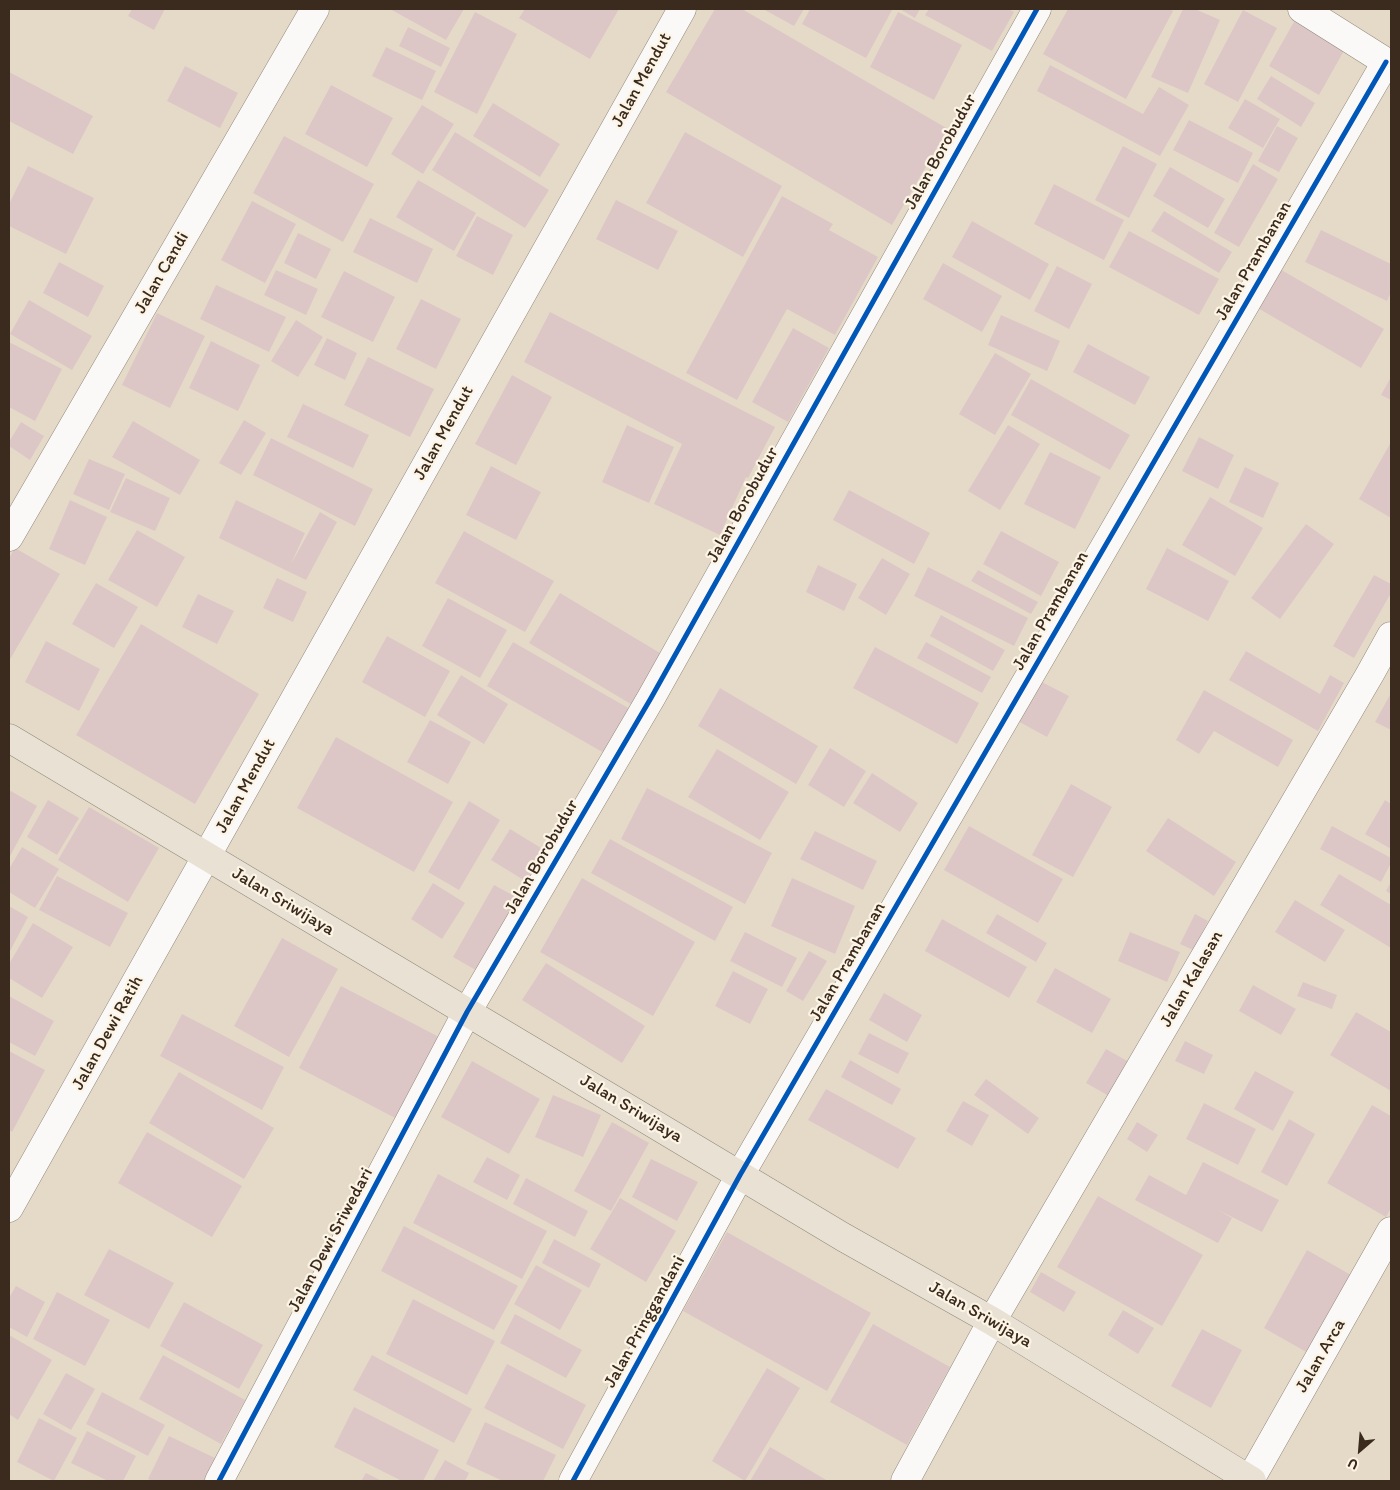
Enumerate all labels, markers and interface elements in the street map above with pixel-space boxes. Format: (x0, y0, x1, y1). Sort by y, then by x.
street label: Jalan Mendut (607, 29, 677, 131)
street label: Jalan Borobudur (900, 90, 982, 214)
street label: Jalan Prambanan (1211, 198, 1297, 324)
street label: Jalan Candi (130, 228, 194, 318)
street label: Jalan Mendut (409, 382, 479, 484)
street label: Jalan Borobudur (702, 443, 784, 567)
street label: Jalan Prambanan (1008, 548, 1094, 674)
street label: Jalan Mendut (211, 735, 281, 837)
street label: Jalan Borobudur (500, 796, 584, 918)
street label: Jalan Sriwijaya (228, 863, 338, 941)
street label: Jalan Prambanan (805, 899, 891, 1025)
street label: Jalan Kalasan (1156, 927, 1228, 1031)
street label: Jalan Dewi Ratih (68, 972, 148, 1094)
street label: Jalan Sriwijaya (576, 1070, 686, 1148)
street label: Jalan Dewi Sriwedari (284, 1164, 378, 1316)
street label: Jalan Pringgandani (600, 1252, 690, 1392)
street label: Jalan Sriwijaya (925, 1277, 1035, 1353)
street label: Jalan Arca (1291, 1315, 1351, 1397)
north arrow (1335, 1425, 1385, 1475)
text: U (1345, 1454, 1361, 1473)

